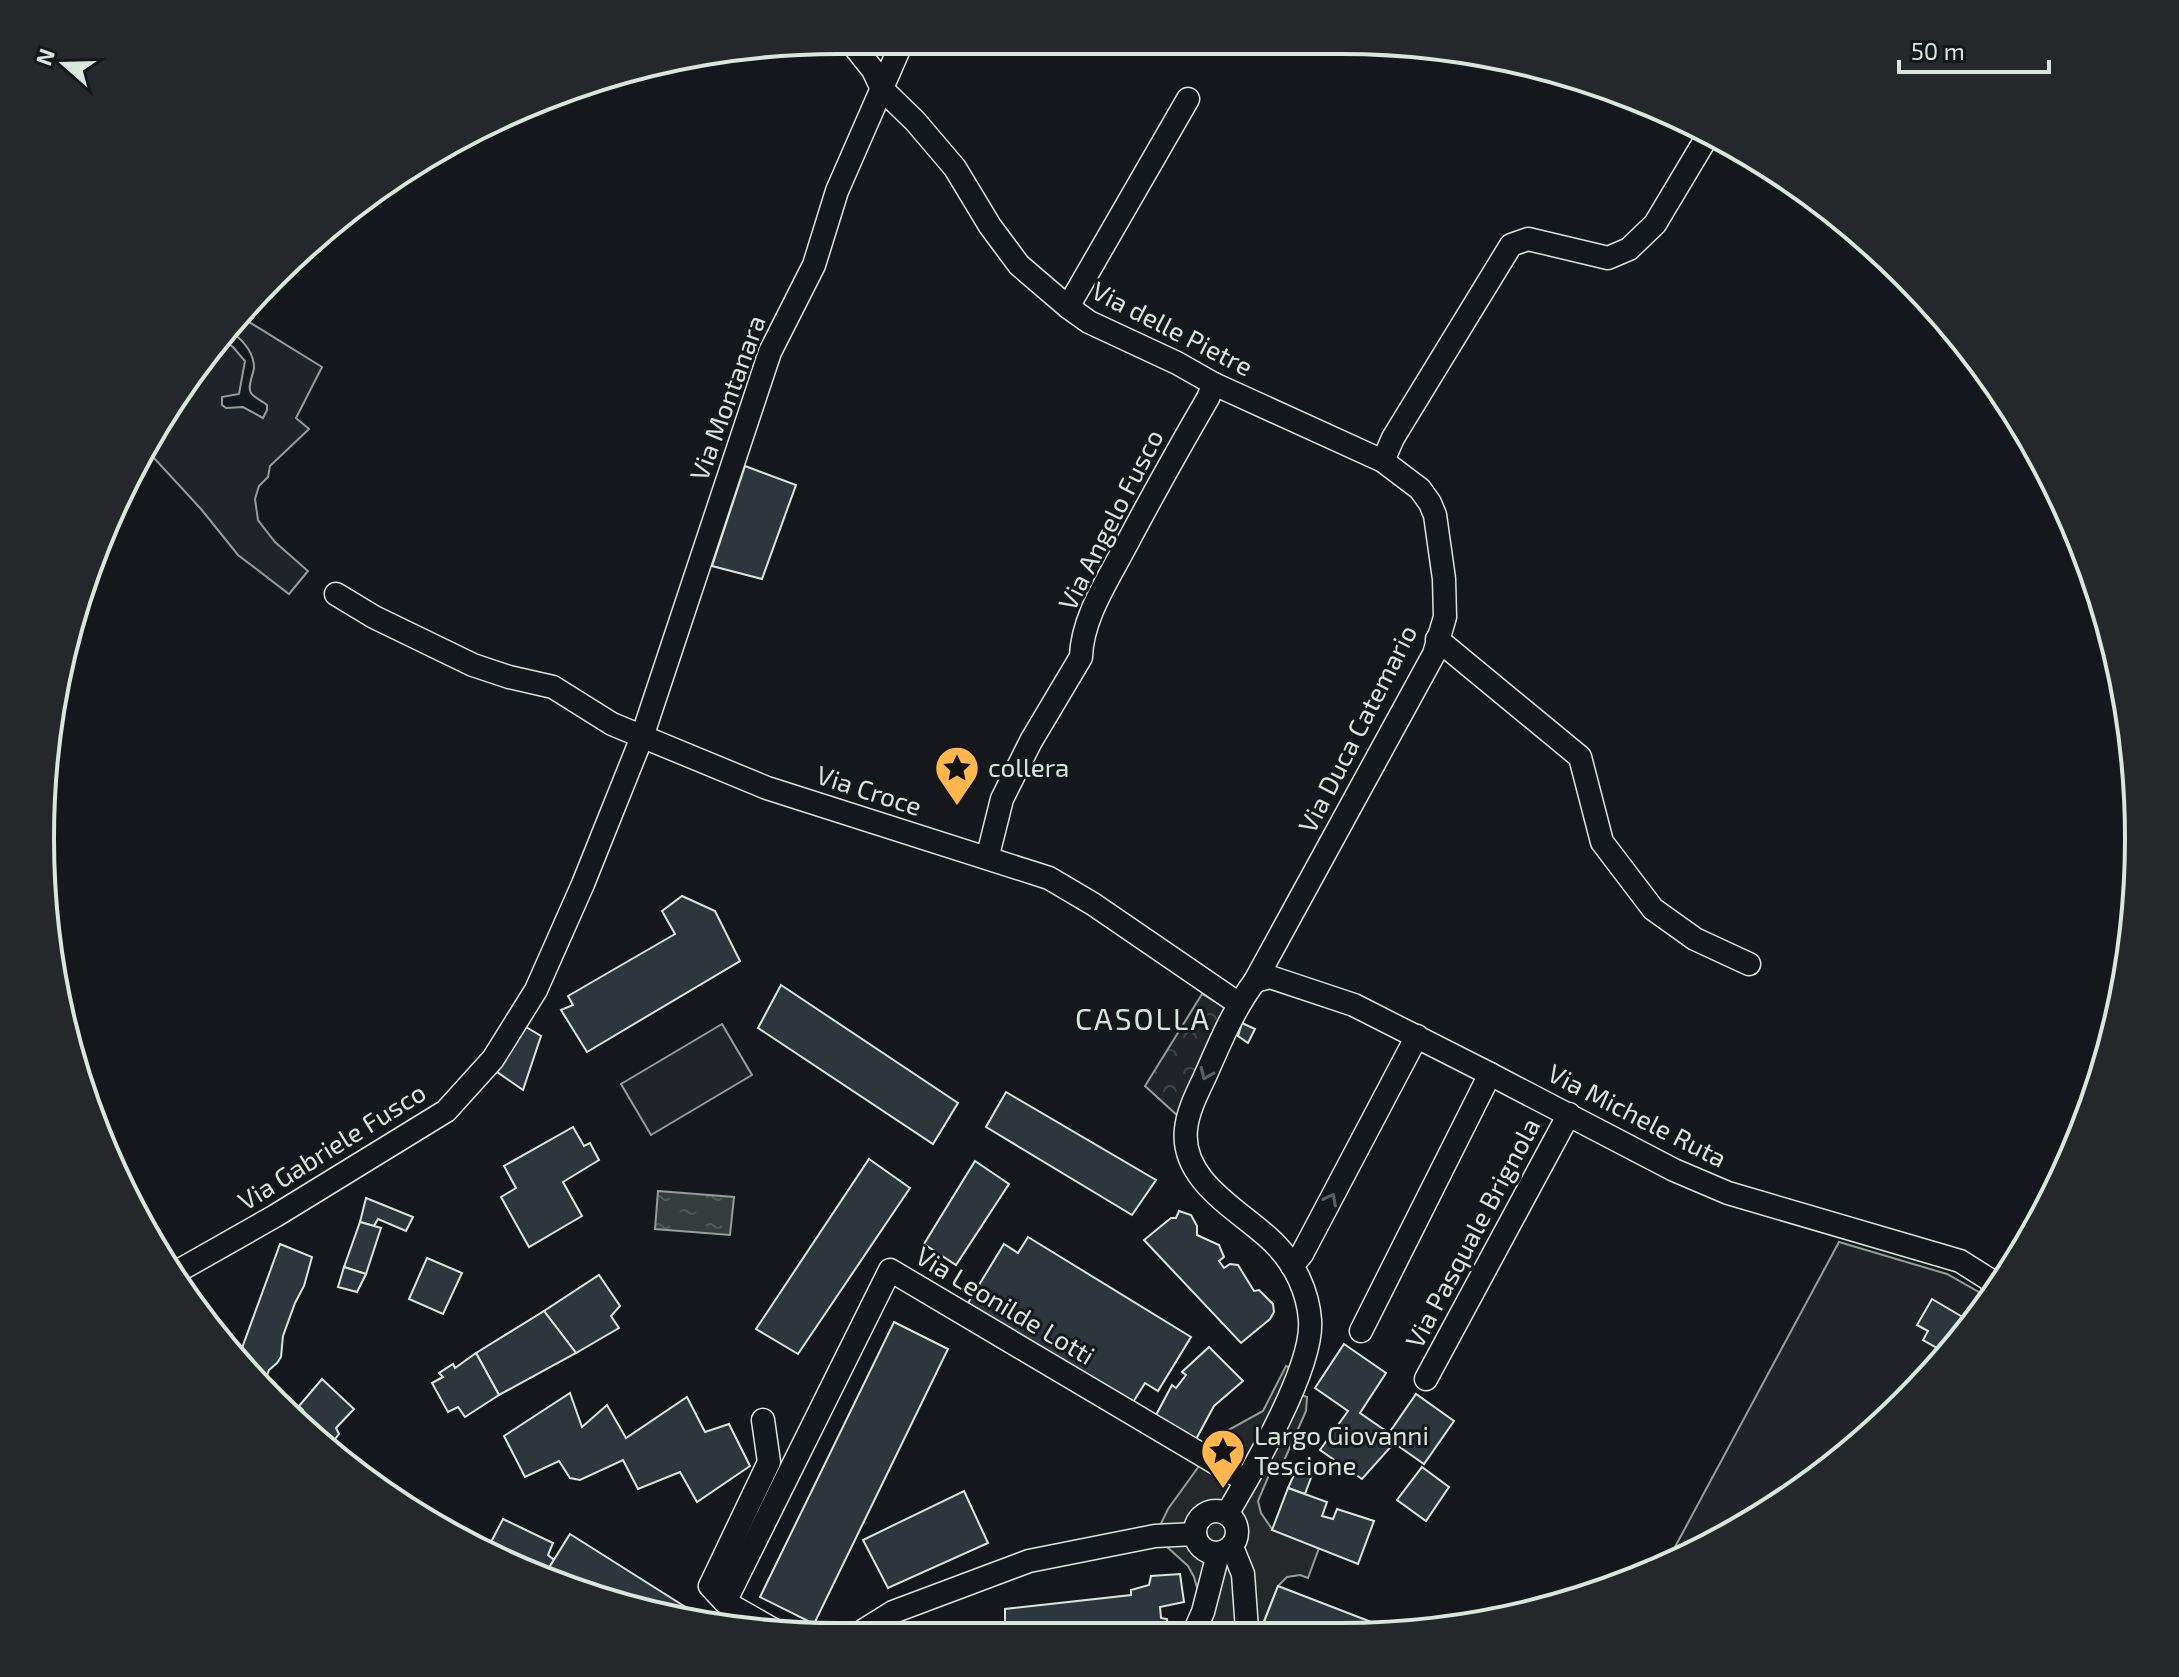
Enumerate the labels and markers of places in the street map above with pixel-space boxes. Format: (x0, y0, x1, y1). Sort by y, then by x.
place icon: collera (933, 744, 981, 807)
place label: collera (988, 751, 1069, 782)
place label: Largo Giovanni Tescione (1254, 1419, 1429, 1480)
place icon: Largo Giovanni Tescione (1199, 1427, 1247, 1490)

